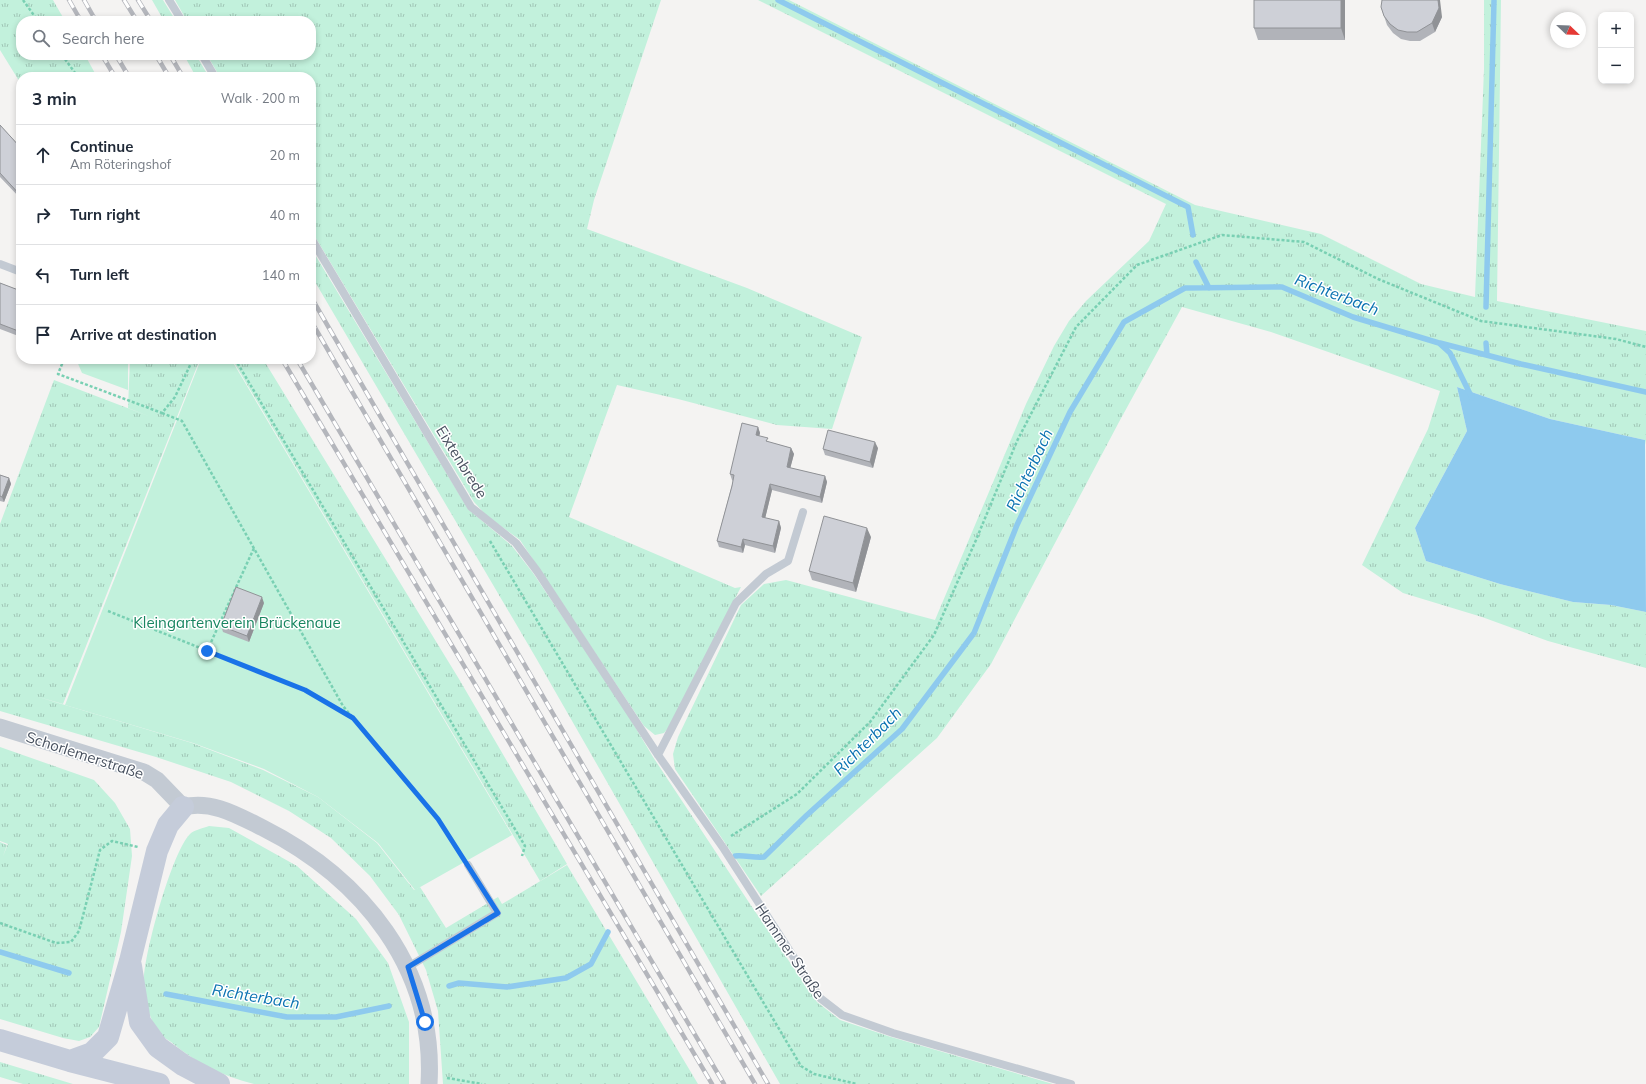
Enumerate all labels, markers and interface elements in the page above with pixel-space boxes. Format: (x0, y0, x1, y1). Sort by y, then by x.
north arrow (1550, 12, 1586, 48)
map controls (1598, 12, 1634, 84)
button: + (1598, 12, 1634, 48)
search box (16, 16, 316, 60)
icon: search (30, 27, 52, 49)
text: Search here (62, 29, 144, 48)
button: − (1598, 48, 1634, 84)
text: 3 min (32, 88, 77, 109)
text: Walk · 200 m (221, 90, 300, 106)
text: Continue (70, 137, 133, 156)
icon: ahead (32, 144, 54, 166)
text: 20 m (270, 147, 300, 163)
text: Am Röteringshof (70, 156, 171, 172)
icon: right (32, 204, 54, 226)
text: Turn right (70, 205, 140, 224)
text: 40 m (270, 207, 300, 223)
icon: left (32, 264, 54, 286)
text: Turn left (70, 265, 129, 284)
text: 140 m (262, 267, 300, 283)
water label: Richterbach (1292, 269, 1382, 319)
icon: arrive (32, 324, 54, 346)
text: Arrive at destination (70, 325, 217, 344)
street label: Eixtenbrede (432, 422, 492, 502)
water label: Richterbach (1001, 426, 1057, 514)
park label: Kleingartenverein Brückenaue (133, 613, 341, 632)
route end (198, 642, 216, 660)
water label: Richterbach (829, 703, 905, 779)
street label: Schorlemerstraße (24, 727, 146, 783)
street label: Hammer Straße (751, 900, 829, 1002)
water label: Richterbach (211, 979, 301, 1013)
route start (416, 1013, 434, 1031)

